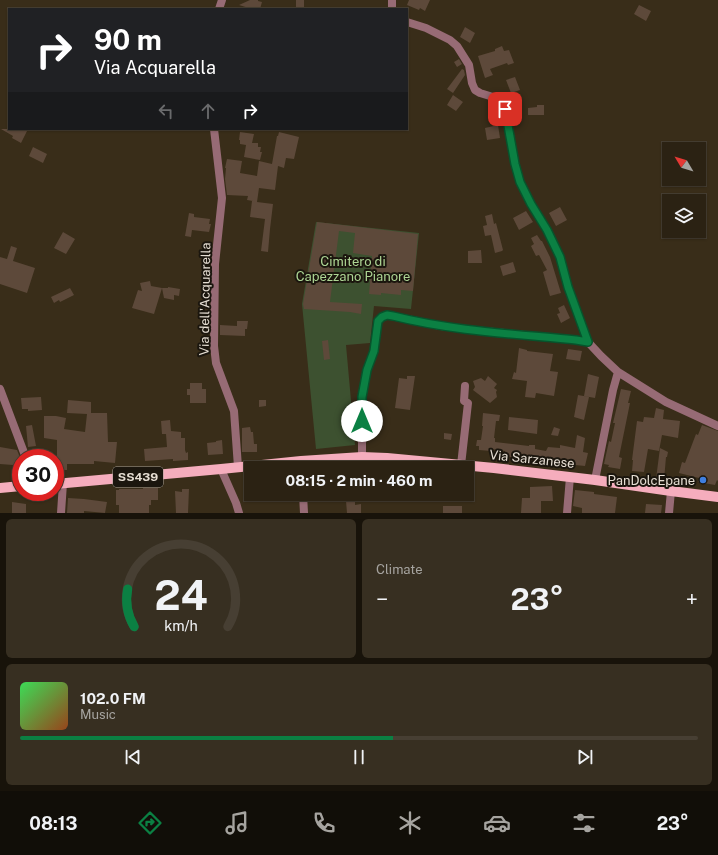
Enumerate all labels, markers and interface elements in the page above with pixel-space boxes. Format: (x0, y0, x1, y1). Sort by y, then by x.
text: 90 m (94, 23, 162, 56)
icon: right (28, 24, 80, 76)
text: Via Acquarella (94, 57, 216, 78)
pin (488, 92, 522, 126)
icon: arrive (494, 98, 516, 120)
icon: left (155, 100, 177, 122)
icon: ahead (197, 100, 219, 122)
icon: right (239, 100, 261, 122)
north arrow (662, 142, 706, 186)
map controls (662, 142, 706, 238)
button: layers (662, 194, 706, 238)
street label: Via dell'Acquarella (197, 242, 213, 356)
park label: Cimitero di Capezzano Pianore (296, 254, 410, 284)
position arrow (341, 400, 383, 442)
street label: Via Sarzanese (489, 447, 575, 471)
speed limit sign: 30 (12, 449, 64, 501)
road number: SS439 (113, 467, 163, 487)
text: 08:15 · 2 min · 460 m (286, 472, 432, 489)
place label: PanDolcEpane (608, 473, 695, 488)
marker: PanDolcEpane (698, 475, 708, 485)
text: Climate (376, 562, 423, 577)
text: 24 (154, 569, 208, 618)
text: 23° (510, 581, 564, 617)
text: − (376, 586, 388, 612)
text: + (686, 586, 698, 612)
text: km/h (164, 616, 198, 633)
text: 102.0 FM (80, 690, 146, 707)
text: Music (80, 707, 116, 722)
icon: previous (122, 746, 144, 768)
icon: pause (348, 746, 370, 768)
icon: next (574, 746, 596, 768)
icon: directions (136, 809, 164, 837)
icon: music (223, 809, 251, 837)
icon: phone (310, 809, 338, 837)
icon: climate (396, 809, 424, 837)
icon: car (483, 809, 511, 837)
icon: filters (570, 809, 598, 837)
text: 08:13 (29, 813, 78, 834)
text: 23° (657, 813, 689, 834)

